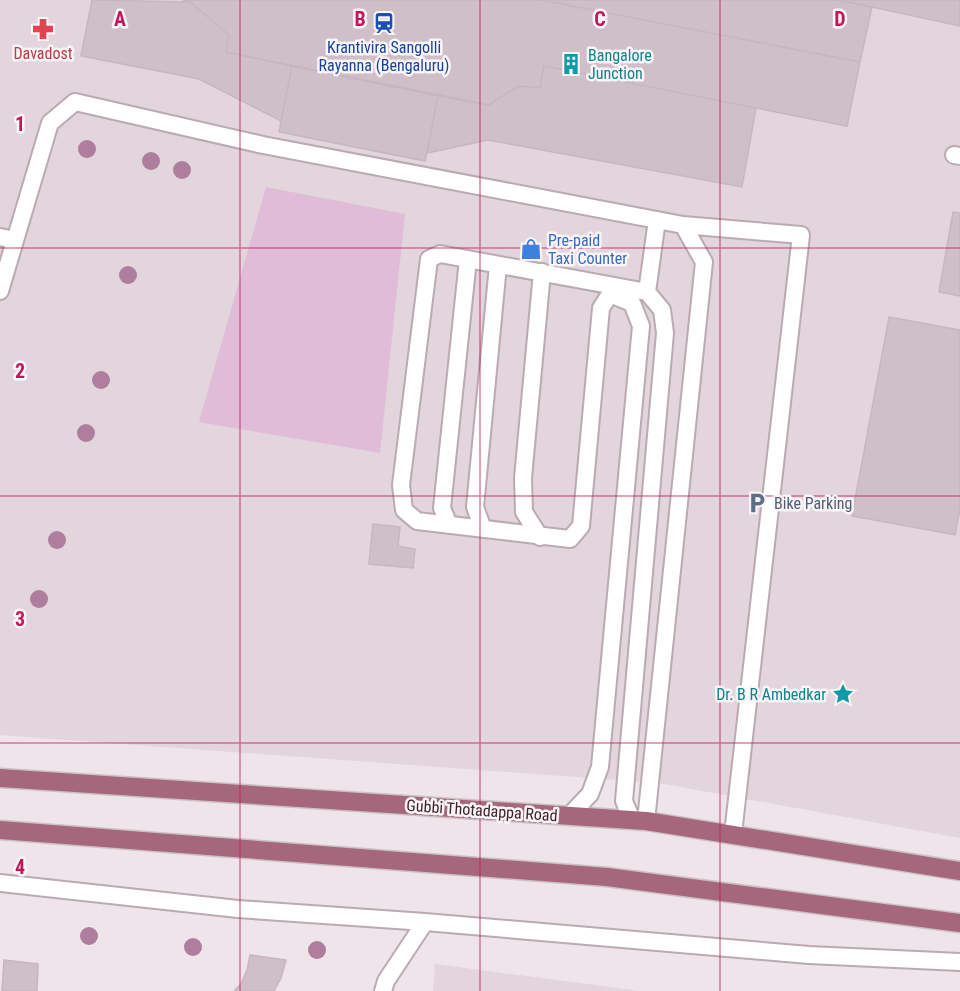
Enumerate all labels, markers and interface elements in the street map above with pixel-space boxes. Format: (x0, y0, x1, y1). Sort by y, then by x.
text: A (114, 7, 126, 31)
text: B (354, 7, 366, 31)
text: C (594, 7, 606, 31)
text: D (834, 7, 846, 31)
station icon: Krantivira Sangolli Rayanna (Bengaluru) (372, 11, 396, 35)
pharmacy icon: Davadost (31, 17, 55, 41)
place label: Krantivira Sangolli Rayanna (Bengaluru) (319, 38, 449, 75)
place label: Davadost (13, 44, 73, 63)
place label: Bangalore Junction (588, 46, 652, 83)
building icon: Bangalore Junction (559, 52, 583, 76)
text: 1 (15, 112, 25, 136)
place label: Pre-paid Taxi Counter (548, 231, 627, 268)
shop icon: Pre-paid Taxi Counter (519, 237, 543, 261)
text: 2 (15, 359, 25, 383)
parking icon: Bike Parking (745, 491, 769, 515)
place label: Bike Parking (774, 494, 852, 513)
text: 3 (15, 607, 25, 631)
place icon: Dr. B R Ambedkar (831, 682, 855, 706)
place label: Dr. B R Ambedkar (716, 685, 826, 704)
street label: Gubbi Thotadappa Road (406, 796, 558, 825)
text: 4 (15, 855, 25, 879)

